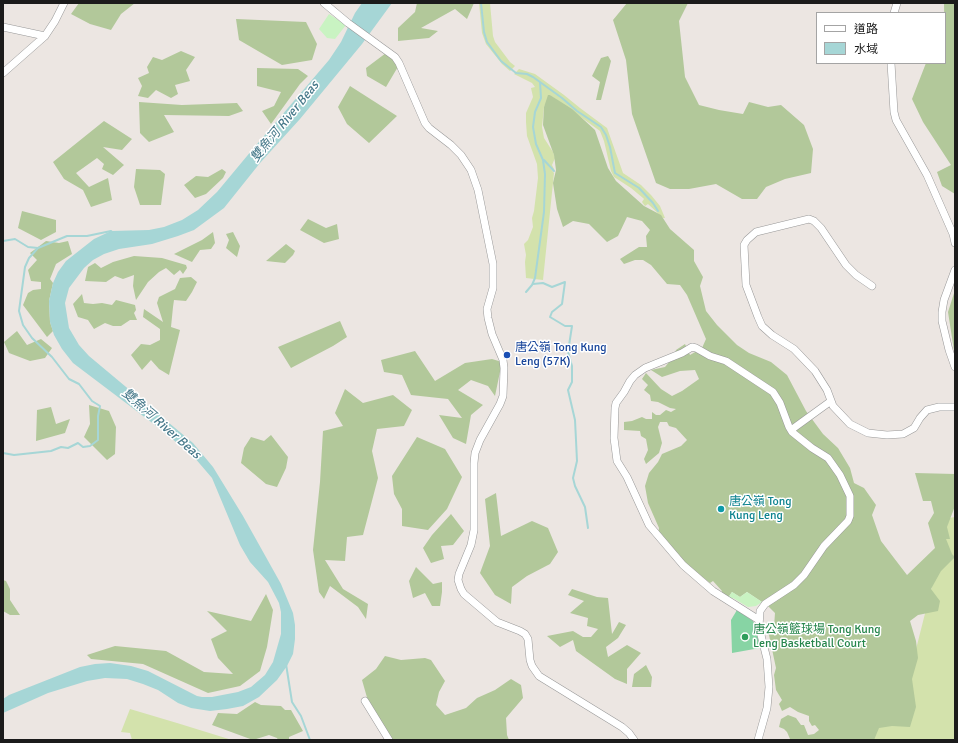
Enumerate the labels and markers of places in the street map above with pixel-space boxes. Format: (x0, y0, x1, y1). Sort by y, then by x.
place label: 唐公嶺 Tong Kung Leng (57K) (515, 341, 607, 369)
marker: 唐公嶺 Tong Kung Leng (57K) (502, 350, 512, 360)
place label: 唐公嶺 Tong Kung Leng (729, 495, 792, 523)
marker: 唐公嶺 Tong Kung Leng (716, 504, 726, 514)
place label: 唐公嶺籃球場 Tong Kung Leng Basketball Court (753, 623, 881, 651)
marker: 唐公嶺籃球場 Tong Kung Leng Basketball Court (740, 632, 750, 642)

